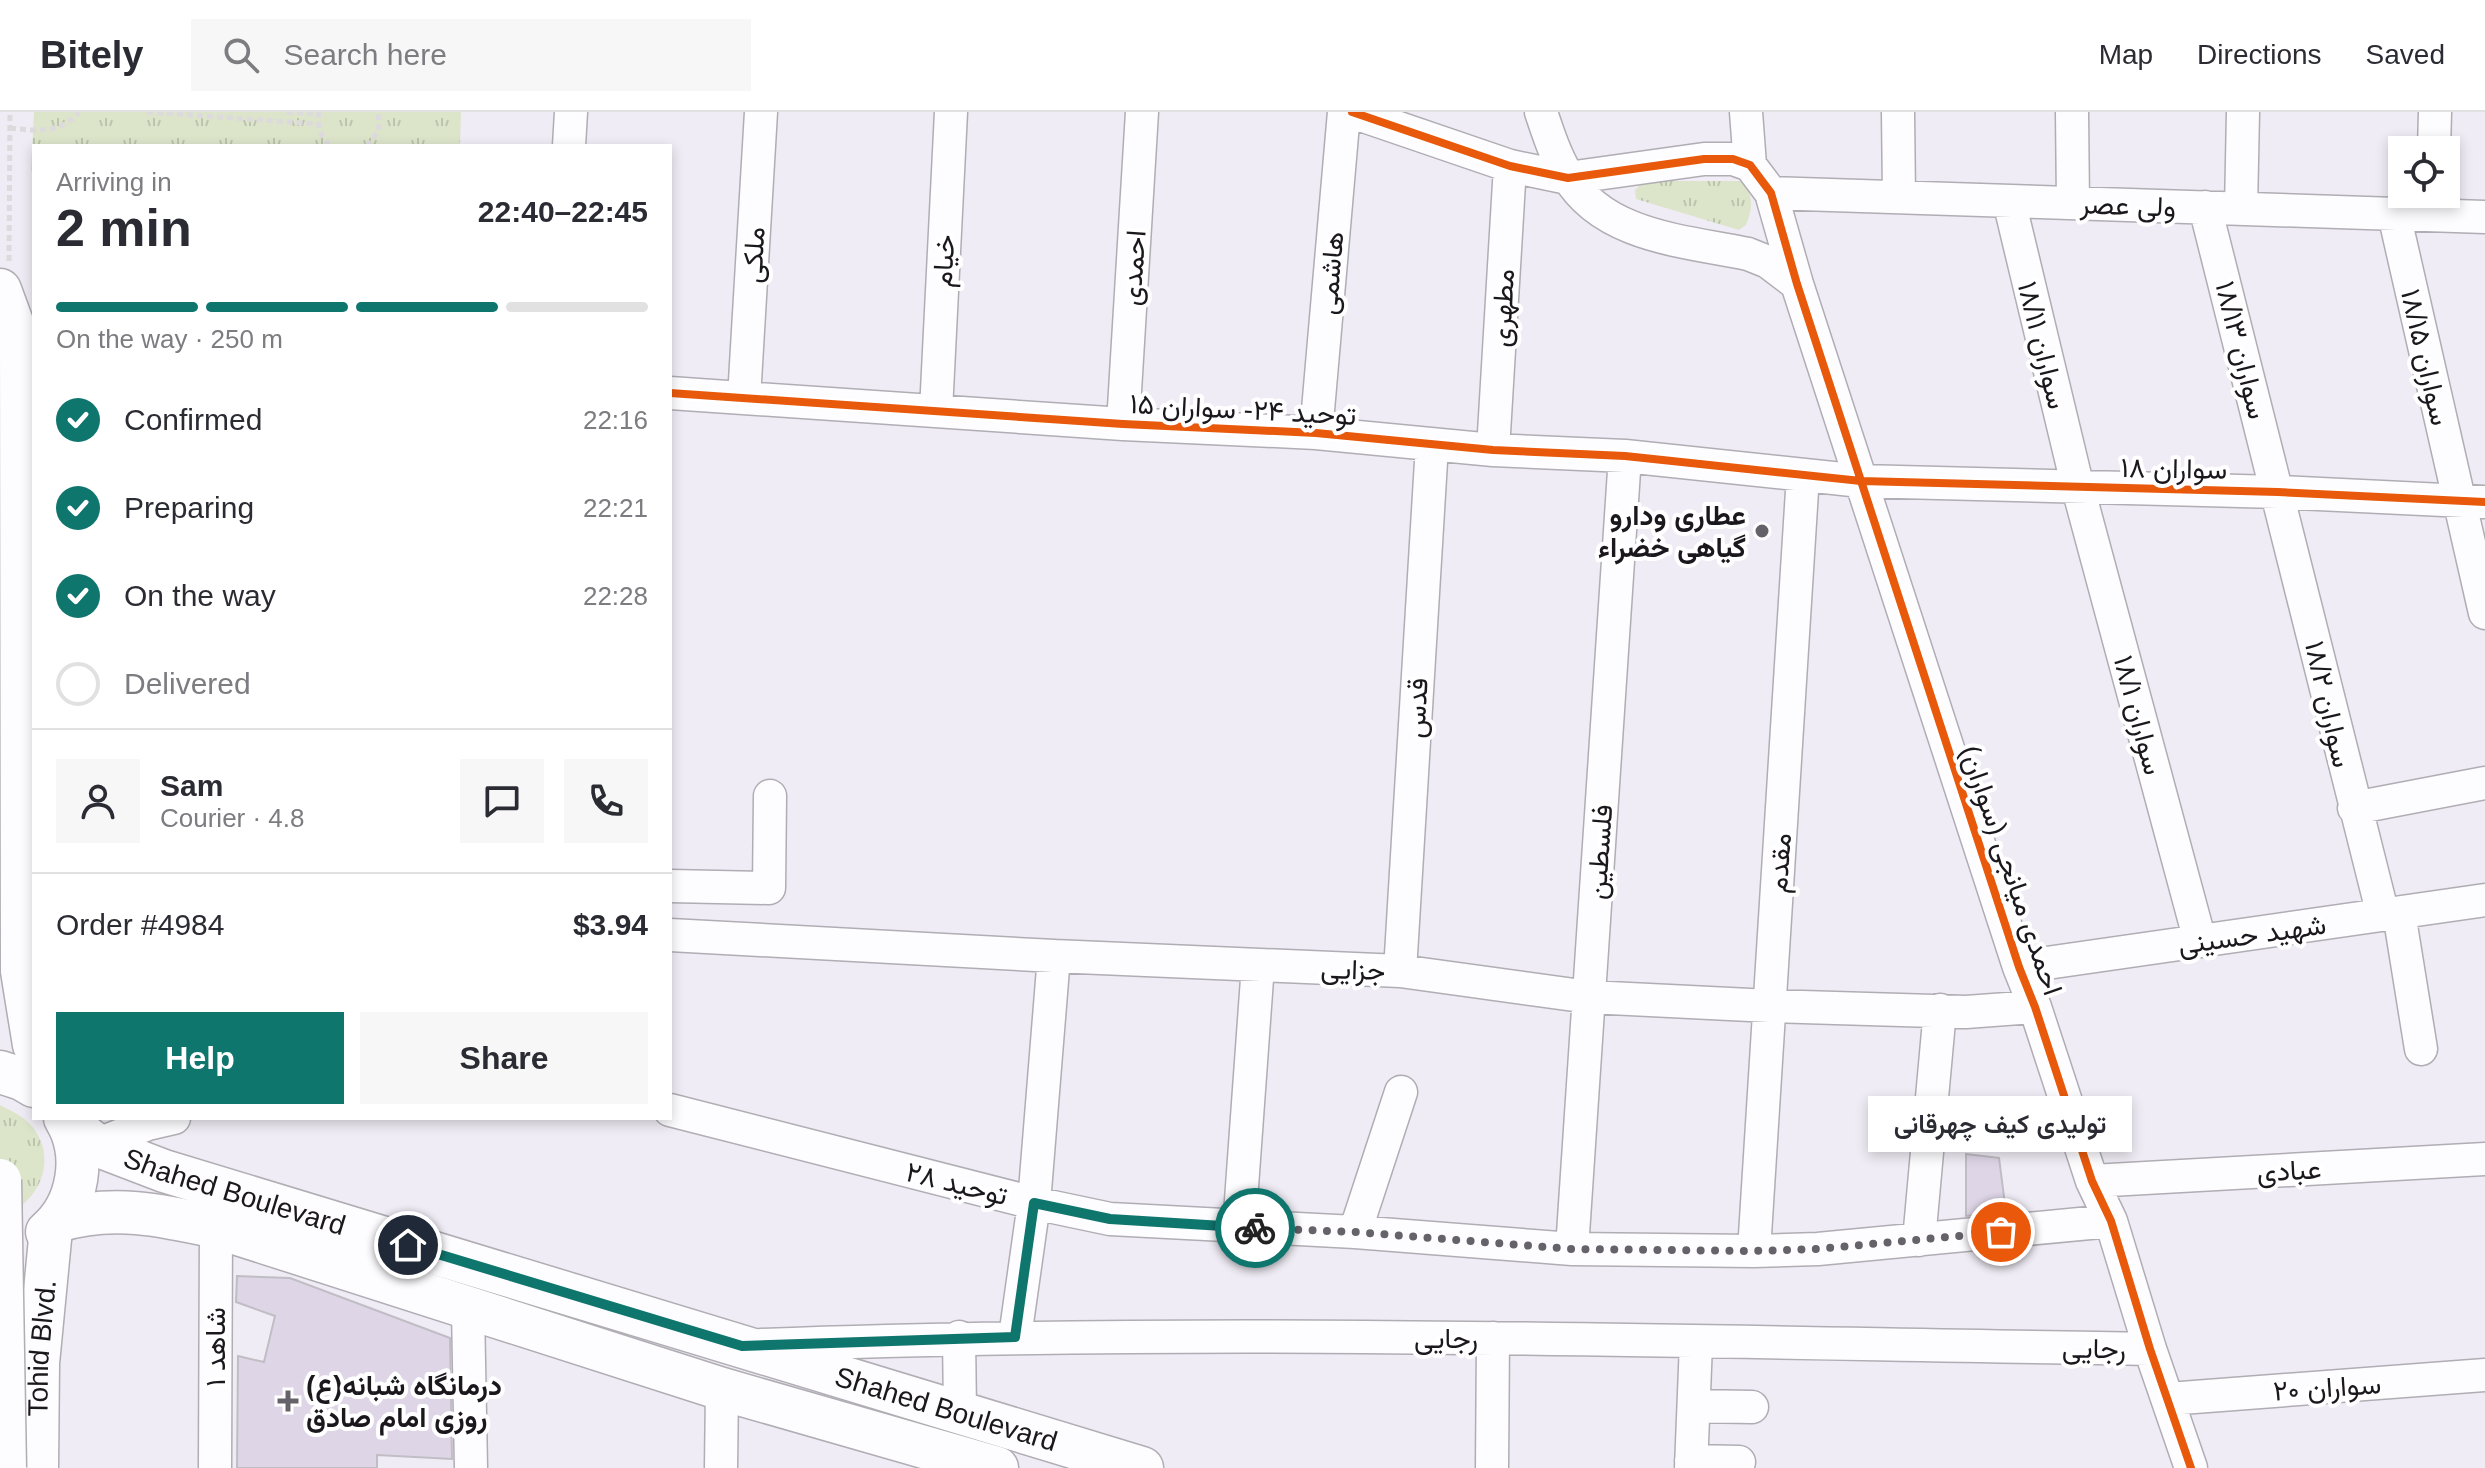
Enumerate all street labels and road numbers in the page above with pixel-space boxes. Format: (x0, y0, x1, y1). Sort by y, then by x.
street label: ولی عصر (2078, 188, 2176, 225)
street label: ملکی (737, 226, 771, 284)
street label: احمدی (1115, 229, 1153, 307)
street label: هاشمی (1311, 230, 1351, 316)
street label: خیام (927, 234, 963, 288)
street label: مطهری (1485, 268, 1522, 348)
street label: سواران ۱۸/۱۱ (2010, 278, 2073, 413)
street label: سواران ۱۸/۱۳ (2208, 278, 2274, 423)
street label: سواران ۱۸/۱۵ (2393, 286, 2456, 429)
street label: توحید ۲۴- سواران ۱۵ (1129, 388, 1357, 433)
street label: سواران ۱۸ (2120, 452, 2228, 487)
street label: سواران ۱۸/۲ (2297, 638, 2358, 771)
street label: سواران ۱۸/۱ (2106, 652, 2169, 779)
street label: قدس (1399, 677, 1435, 739)
street label: احمدی میانجی (سواران) (1952, 741, 2069, 1000)
street label: فلسطین (1581, 803, 1619, 901)
street label: مقدم (1762, 832, 1800, 894)
street label: شهید حسینی (2176, 909, 2328, 962)
street label: جزایی (1320, 953, 1386, 988)
street label: Shahed Boulevard (119, 1142, 349, 1241)
street label: عبادی (2256, 1153, 2322, 1189)
street label: توحید ۲۸ (902, 1156, 1011, 1213)
street label: Tohid Blvd. (22, 1278, 62, 1417)
street label: شاهد ۱ (200, 1307, 231, 1387)
street label: رجایی (1414, 1323, 1478, 1356)
street label: رجایی (2062, 1332, 2126, 1367)
street label: Shahed Boulevard (831, 1361, 1061, 1457)
street label: سواران ۲۰ (2272, 1368, 2382, 1409)

